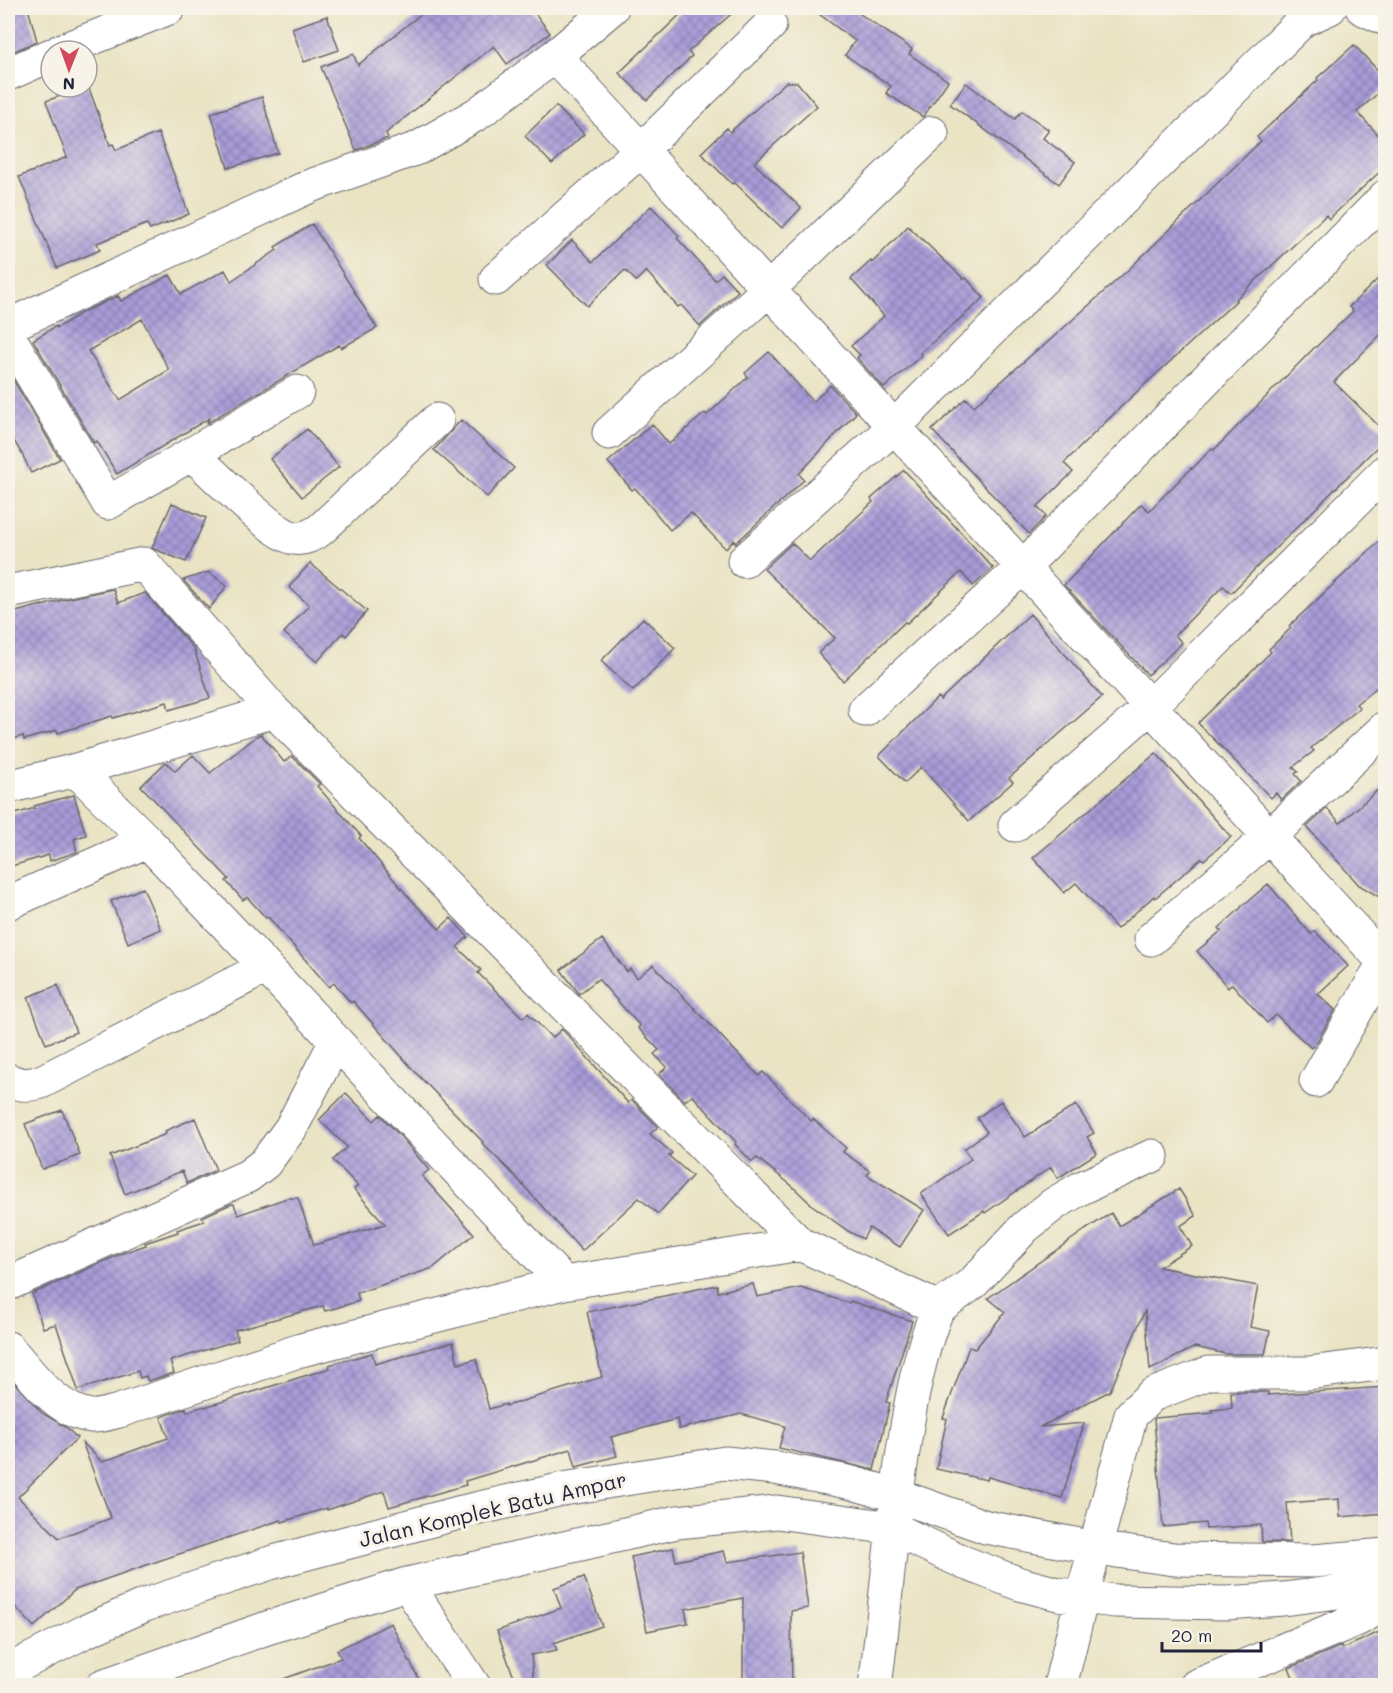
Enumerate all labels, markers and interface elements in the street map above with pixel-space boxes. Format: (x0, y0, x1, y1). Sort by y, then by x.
north arrow (39, 39, 99, 99)
text: N (62, 74, 75, 95)
street label: Jalan Komplek Batu Ampar (356, 1465, 629, 1552)
scale bar (1162, 1615, 1261, 1653)
text: 20 m (1171, 1623, 1212, 1647)

